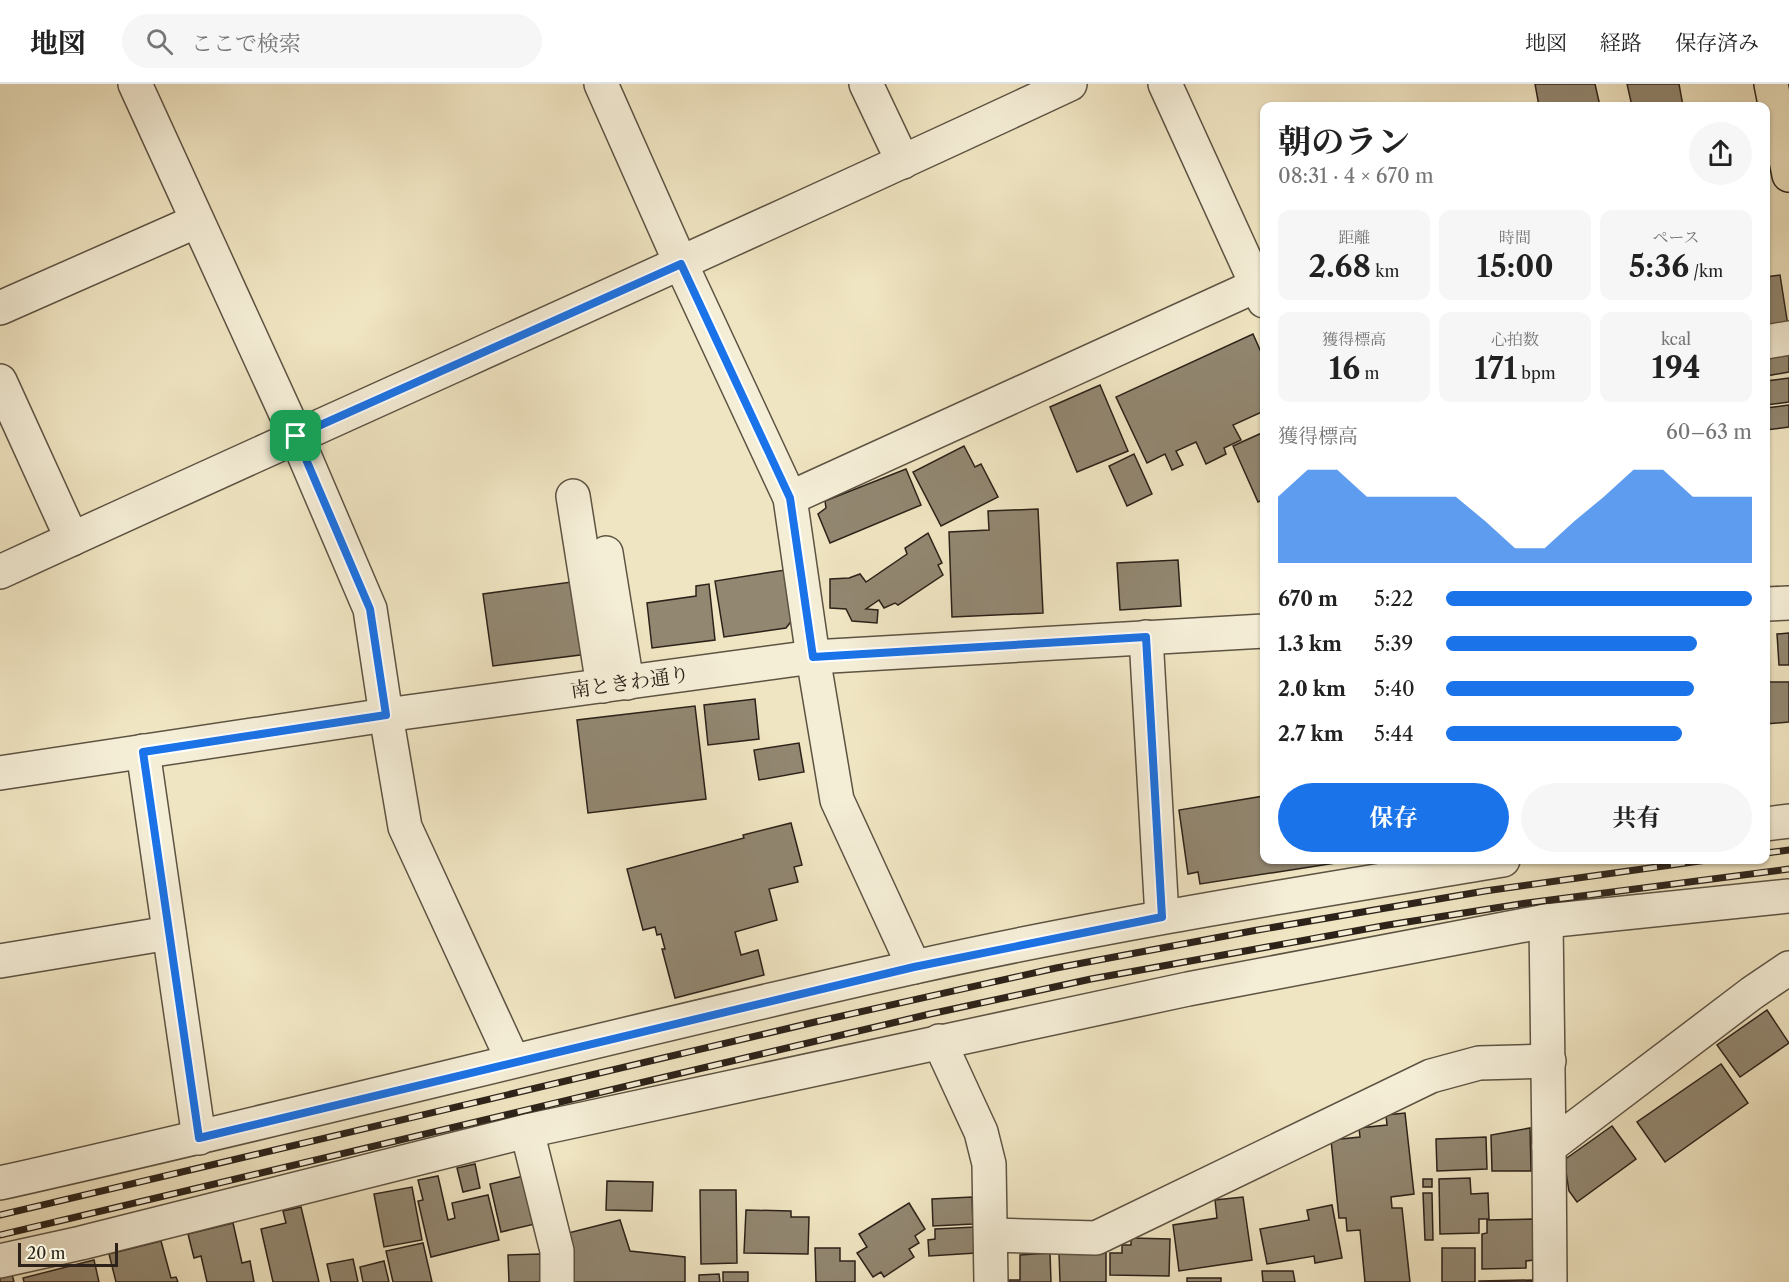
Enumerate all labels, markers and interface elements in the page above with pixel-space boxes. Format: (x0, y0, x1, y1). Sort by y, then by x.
search box (122, 14, 542, 68)
icon: search (143, 25, 176, 58)
text: 地図 (30, 26, 86, 60)
text: ここで検索 (191, 30, 301, 57)
text: 地図 (1525, 30, 1567, 55)
text: 経路 (1600, 30, 1642, 55)
text: 保存済み (1675, 30, 1759, 55)
text: 朝のラン (1278, 121, 1410, 162)
button: share (1689, 122, 1752, 185)
text: 08:31 · 4 × 670 m (1278, 164, 1434, 188)
text: 距離 (1338, 227, 1370, 247)
text: 時間 (1499, 227, 1531, 247)
text: ペース (1652, 227, 1700, 247)
text: 2.68 (1309, 248, 1371, 285)
text: 15:00 (1476, 248, 1554, 285)
text: 5:36 (1629, 248, 1689, 285)
text: km (1371, 261, 1399, 281)
text: /km (1689, 261, 1723, 281)
text: 獲得標高 (1322, 329, 1386, 349)
text: 心拍数 (1491, 329, 1539, 349)
text: kcal (1661, 329, 1691, 349)
text: 194 (1651, 349, 1701, 386)
text: 16 (1329, 350, 1360, 387)
text: 171 (1474, 350, 1517, 387)
text: m (1360, 363, 1379, 383)
text: bpm (1517, 363, 1556, 383)
pin (270, 410, 321, 461)
icon: arrive (279, 419, 312, 452)
text: 60–63 m (1666, 420, 1752, 444)
text: 獲得標高 (1278, 424, 1358, 448)
text: 670 m (1278, 587, 1338, 611)
text: 5:22 (1374, 587, 1413, 611)
text: 1.3 km (1278, 632, 1342, 656)
text: 5:39 (1374, 632, 1413, 656)
street label: 南ときわ通り (569, 662, 691, 702)
text: 2.0 km (1278, 677, 1346, 701)
text: 5:40 (1374, 677, 1415, 701)
text: 2.7 km (1278, 722, 1344, 746)
text: 5:44 (1374, 722, 1414, 746)
button: 保存 (1278, 783, 1509, 852)
button: 共有 (1521, 783, 1752, 852)
scale bar (18, 1240, 118, 1268)
text: 20 m (27, 1243, 66, 1263)

